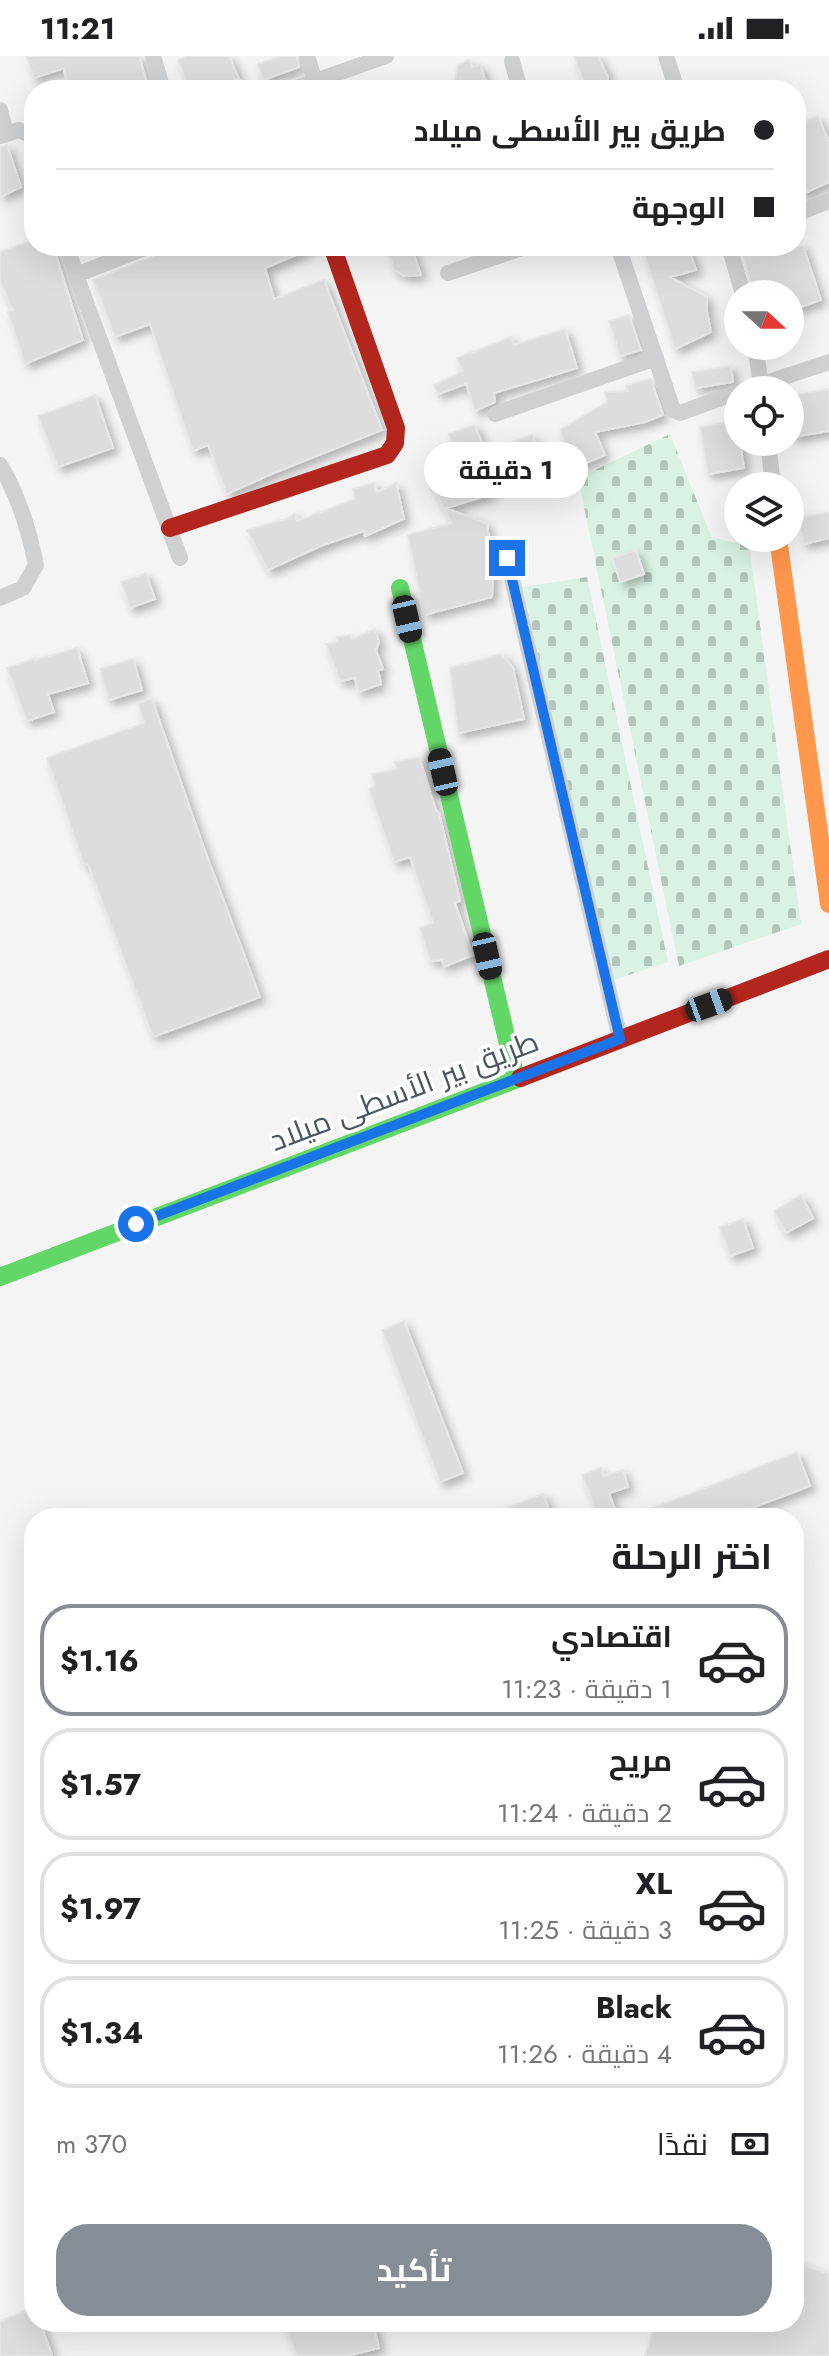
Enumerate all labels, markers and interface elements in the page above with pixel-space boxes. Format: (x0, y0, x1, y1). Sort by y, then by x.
text: 11:21 (40, 7, 115, 50)
text: طريق بير الأسطى ميلاد (414, 109, 726, 152)
text: الوجهة (632, 186, 726, 229)
north arrow (724, 280, 804, 360)
map controls (724, 280, 804, 552)
button: locate (724, 376, 804, 456)
callout: 1 دقيقة (425, 442, 589, 498)
text: 1 دقيقة (459, 451, 553, 489)
button: layers (724, 472, 804, 552)
route end (489, 540, 525, 576)
car (390, 593, 424, 645)
car (426, 746, 460, 798)
car (470, 930, 504, 982)
car (682, 986, 736, 1024)
street label: طريق بير الأسطى ميلاد (263, 1019, 545, 1162)
route start (118, 1206, 154, 1242)
text: اختر الرحلة (612, 1530, 772, 1582)
text: اقتصادي (551, 1615, 672, 1658)
icon: car (696, 1624, 768, 1696)
text: $1.16 (60, 1639, 139, 1682)
text: 1 دقيقة · 11:23 (501, 1670, 672, 1708)
text: مريح (609, 1739, 672, 1782)
icon: car (696, 1748, 768, 1820)
text: $1.57 (60, 1763, 141, 1806)
text: 2 دقيقة · 11:24 (497, 1794, 672, 1832)
text: XL (636, 1862, 672, 1905)
icon: car (696, 1872, 768, 1944)
text: $1.97 (60, 1887, 141, 1930)
text: 3 دقيقة · 11:25 (498, 1911, 672, 1949)
text: Black (596, 1986, 672, 2029)
icon: car (696, 1996, 768, 2068)
text: $1.34 (60, 2011, 143, 2054)
text: 4 دقيقة · 11:26 (497, 2035, 672, 2073)
icon: cash (728, 2122, 772, 2166)
text: نقدًا (657, 2123, 708, 2166)
text: 370 m (56, 2125, 127, 2163)
button: تأكيد (56, 2224, 772, 2316)

